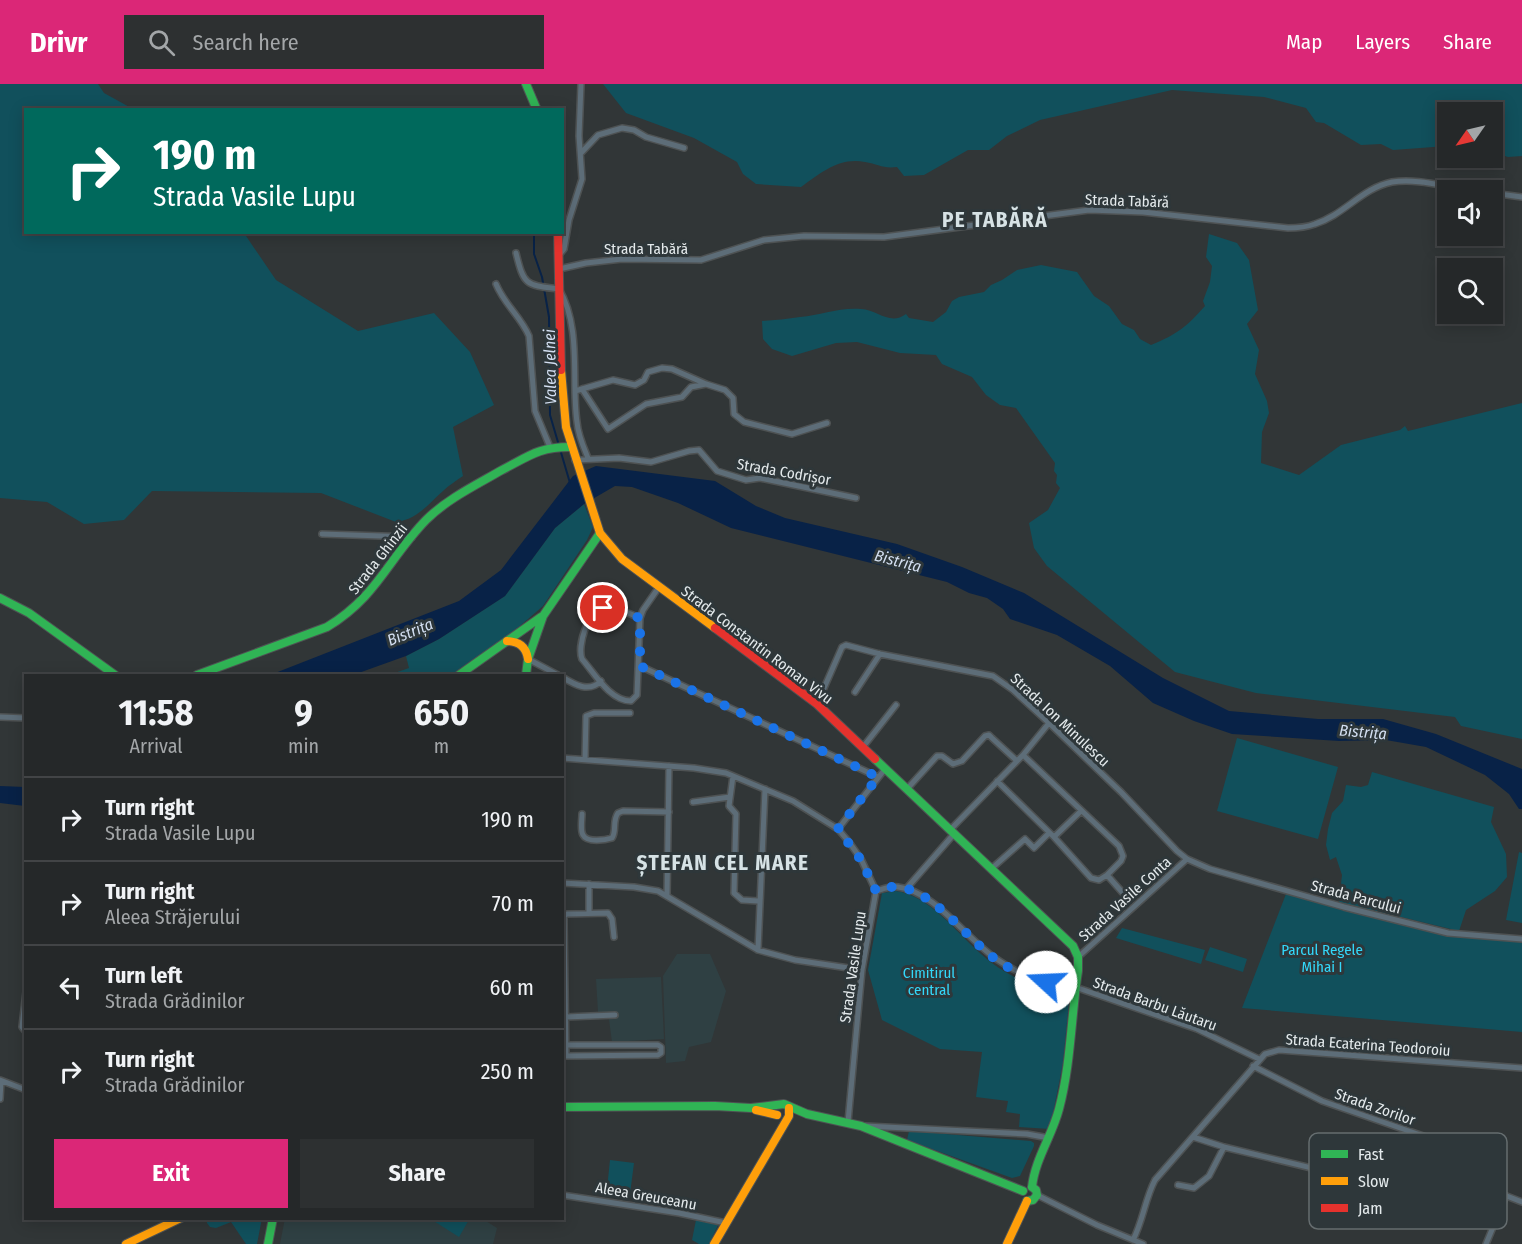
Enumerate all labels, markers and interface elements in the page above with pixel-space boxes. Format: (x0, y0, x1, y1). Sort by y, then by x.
search box (124, 15, 544, 69)
text: Drivr (30, 26, 88, 59)
icon: search (145, 26, 178, 59)
text: Search here (193, 29, 299, 56)
text: Map (1286, 29, 1322, 55)
text: Layers (1355, 29, 1410, 55)
text: Share (1443, 29, 1492, 55)
north arrow (1437, 102, 1503, 168)
map controls (1437, 102, 1503, 324)
text: 190 m (153, 130, 256, 180)
icon: right (54, 132, 132, 210)
button: sound (1437, 180, 1503, 246)
text: Strada Vasile Lupu (153, 181, 356, 213)
street label: Strada Tabără (1085, 191, 1169, 211)
district label: PE TABĂRĂ (942, 206, 1048, 233)
street label: Strada Tabără (604, 240, 688, 258)
button: search (1437, 258, 1503, 324)
water label: Valea Jelnei (540, 329, 560, 405)
street label: Strada Codrișor (735, 455, 833, 490)
street label: Strada Ghinzii (345, 520, 411, 598)
water label: Bistrița (872, 546, 923, 577)
pin (577, 582, 628, 633)
street label: Strada Constantin Roman Vivu (678, 582, 836, 708)
icon: arrive (586, 591, 619, 624)
water label: Bistrița (384, 614, 436, 651)
street label: Strada Ion Minulescu (1007, 670, 1113, 770)
text: 11:58 (119, 691, 194, 735)
text: 9 (294, 691, 313, 735)
text: 650 (414, 691, 469, 735)
water label: Bistrița (1338, 720, 1388, 745)
text: Arrival (130, 734, 183, 758)
text: min (288, 734, 319, 758)
text: m (434, 734, 449, 758)
text: Turn right (105, 794, 194, 821)
icon: right (54, 803, 87, 836)
text: 190 m (481, 806, 534, 833)
text: Strada Vasile Lupu (105, 821, 255, 845)
district label: ȘTEFAN CEL MARE (636, 850, 810, 877)
street label: Strada Vasile Conta (1075, 853, 1175, 945)
street label: Strada Parcului (1309, 876, 1403, 918)
text: Turn right (105, 878, 194, 905)
icon: right (54, 887, 87, 920)
text: 70 m (492, 890, 534, 917)
text: Aleea Străjerului (105, 905, 240, 929)
street label: Strada Vasile Lupu (836, 910, 870, 1024)
park label: Parcul Regele Mihai I (1281, 941, 1363, 976)
position arrow (1014, 950, 1078, 1014)
text: Turn left (105, 962, 183, 989)
park label: Cimitirul central (903, 964, 955, 999)
icon: left (54, 971, 87, 1004)
street label: Strada Barbu Lăutaru (1091, 973, 1219, 1035)
text: 60 m (490, 974, 534, 1001)
text: Strada Grădinilor (105, 989, 244, 1013)
street label: Strada Ecaterina Teodoroiu (1285, 1030, 1451, 1060)
text: Turn right (105, 1046, 194, 1073)
icon: right (54, 1055, 87, 1088)
text: 250 m (481, 1058, 534, 1085)
text: Strada Grădinilor (105, 1073, 244, 1097)
street label: Strada Zorilor (1332, 1085, 1418, 1129)
legend (1309, 1133, 1507, 1229)
button: Exit (54, 1139, 288, 1208)
button: Share (300, 1139, 534, 1208)
text: Fast (1358, 1145, 1385, 1164)
text: Slow (1358, 1172, 1389, 1191)
street label: Aleea Greuceanu (594, 1178, 698, 1214)
text: Jam (1358, 1199, 1383, 1218)

